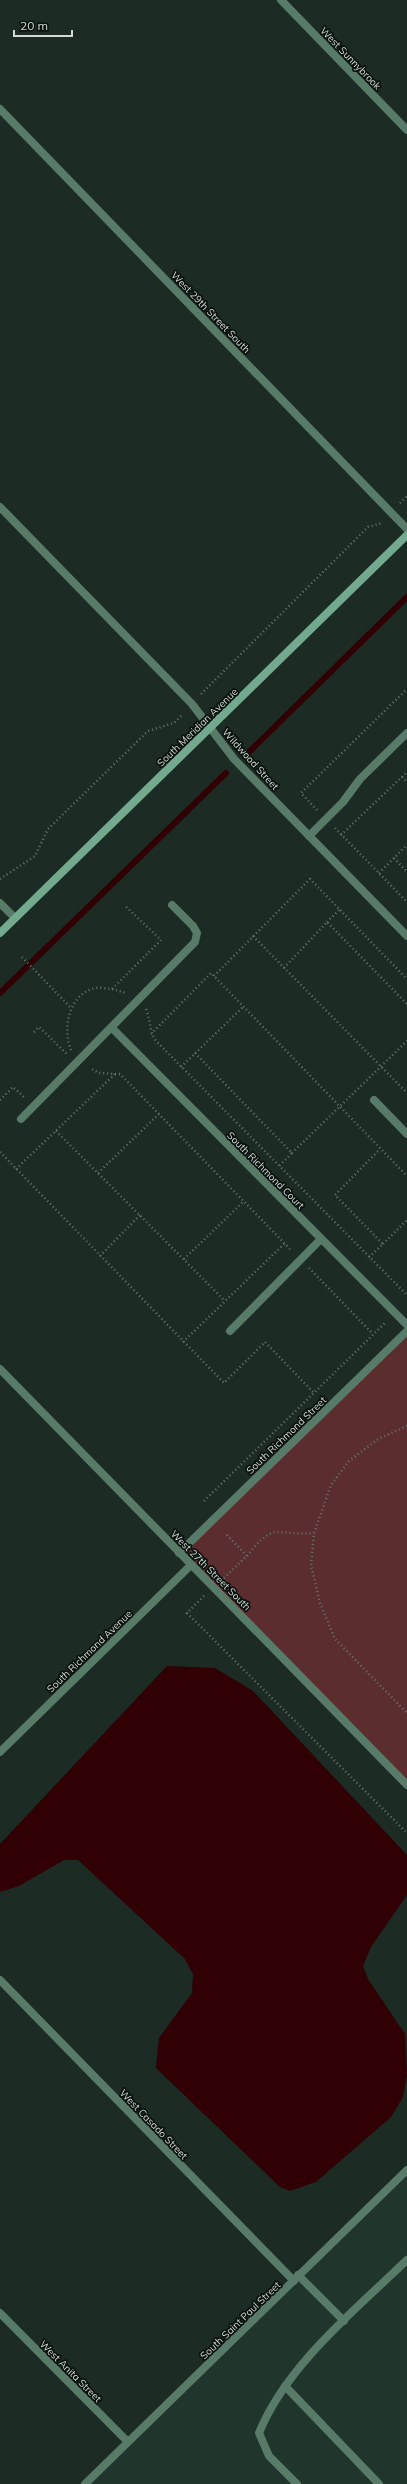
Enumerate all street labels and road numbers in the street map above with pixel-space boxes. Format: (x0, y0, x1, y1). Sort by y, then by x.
street label: West Sunnybrook (317, 24, 384, 93)
street label: West 29th Street South (168, 269, 253, 356)
street label: South Meridian Avenue (154, 685, 240, 769)
street label: Wildwood Street (220, 726, 282, 793)
street label: South Richmond Court (224, 1129, 307, 1212)
street label: South Richmond Street (244, 1393, 329, 1477)
street label: West 27th Street South (168, 1527, 254, 1613)
street label: South Richmond Avenue (44, 1607, 135, 1695)
street label: West Casado Street (117, 2087, 191, 2163)
street label: South Saint Paul Street (197, 2278, 284, 2362)
street label: West Anita Street (37, 2338, 105, 2405)

